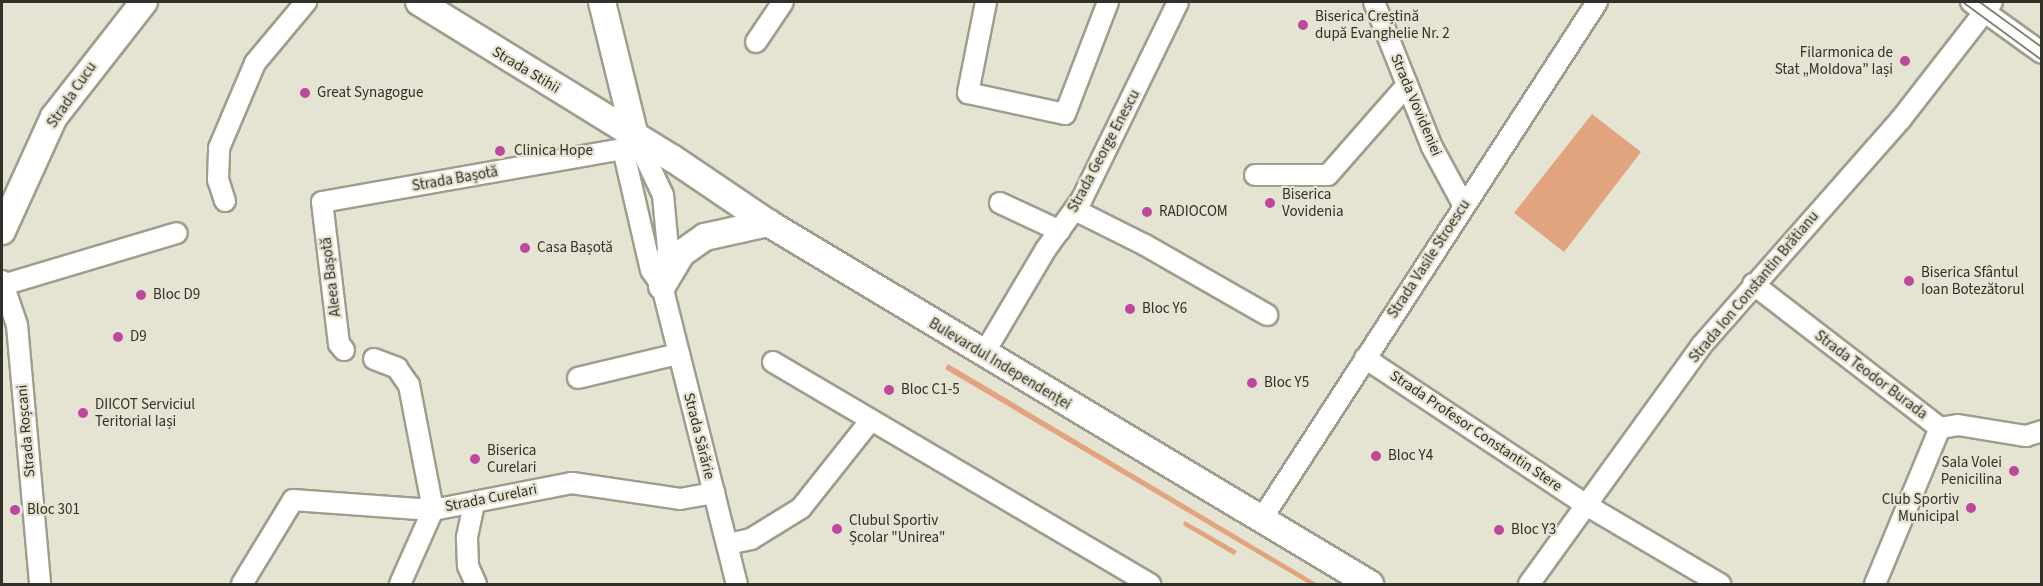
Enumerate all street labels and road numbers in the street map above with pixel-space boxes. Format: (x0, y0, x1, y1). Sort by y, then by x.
street label: Strada Stihii (489, 43, 563, 97)
street label: Strada Vovideniei (1386, 51, 1446, 159)
street label: Strada Cucu (43, 59, 101, 131)
street label: Strada George Enescu (1064, 87, 1144, 215)
street label: Strada Bașotă (411, 163, 499, 195)
street label: Strada Vasile Stroescu (1384, 196, 1474, 322)
street label: Strada Ion Constantin Brătianu (1685, 208, 1823, 366)
street label: Aleea Bașotă (317, 236, 345, 318)
street label: Bulevardul Independenței (926, 314, 1074, 414)
street label: Strada Teodor Burada (1811, 327, 1931, 423)
street label: Strada Profesor Constantin Stere (1386, 367, 1566, 495)
street label: Strada Roșcani (13, 384, 39, 478)
street label: Strada Sărărie (680, 391, 718, 481)
street label: Strada Curelari (443, 480, 539, 516)

